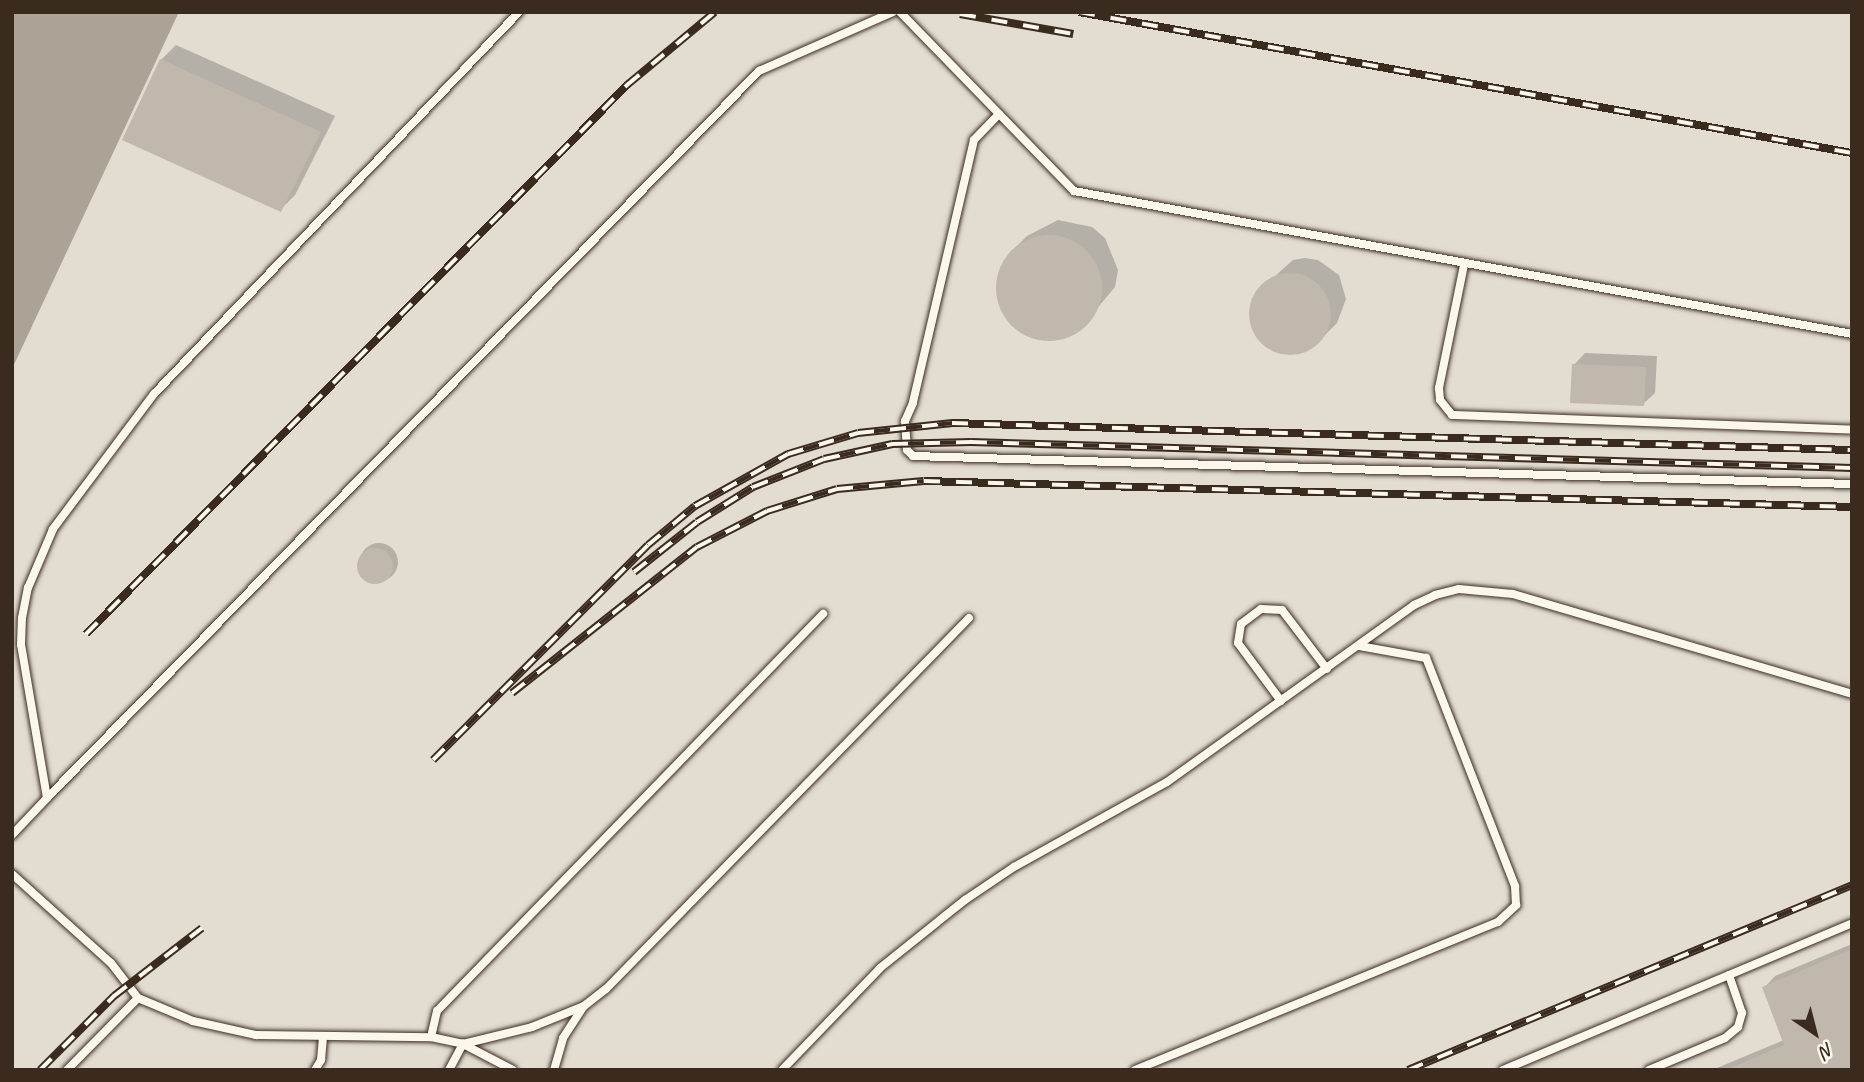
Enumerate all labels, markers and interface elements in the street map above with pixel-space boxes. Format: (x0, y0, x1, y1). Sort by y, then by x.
north arrow (1780, 998, 1850, 1068)
text: N (1815, 1037, 1839, 1063)

